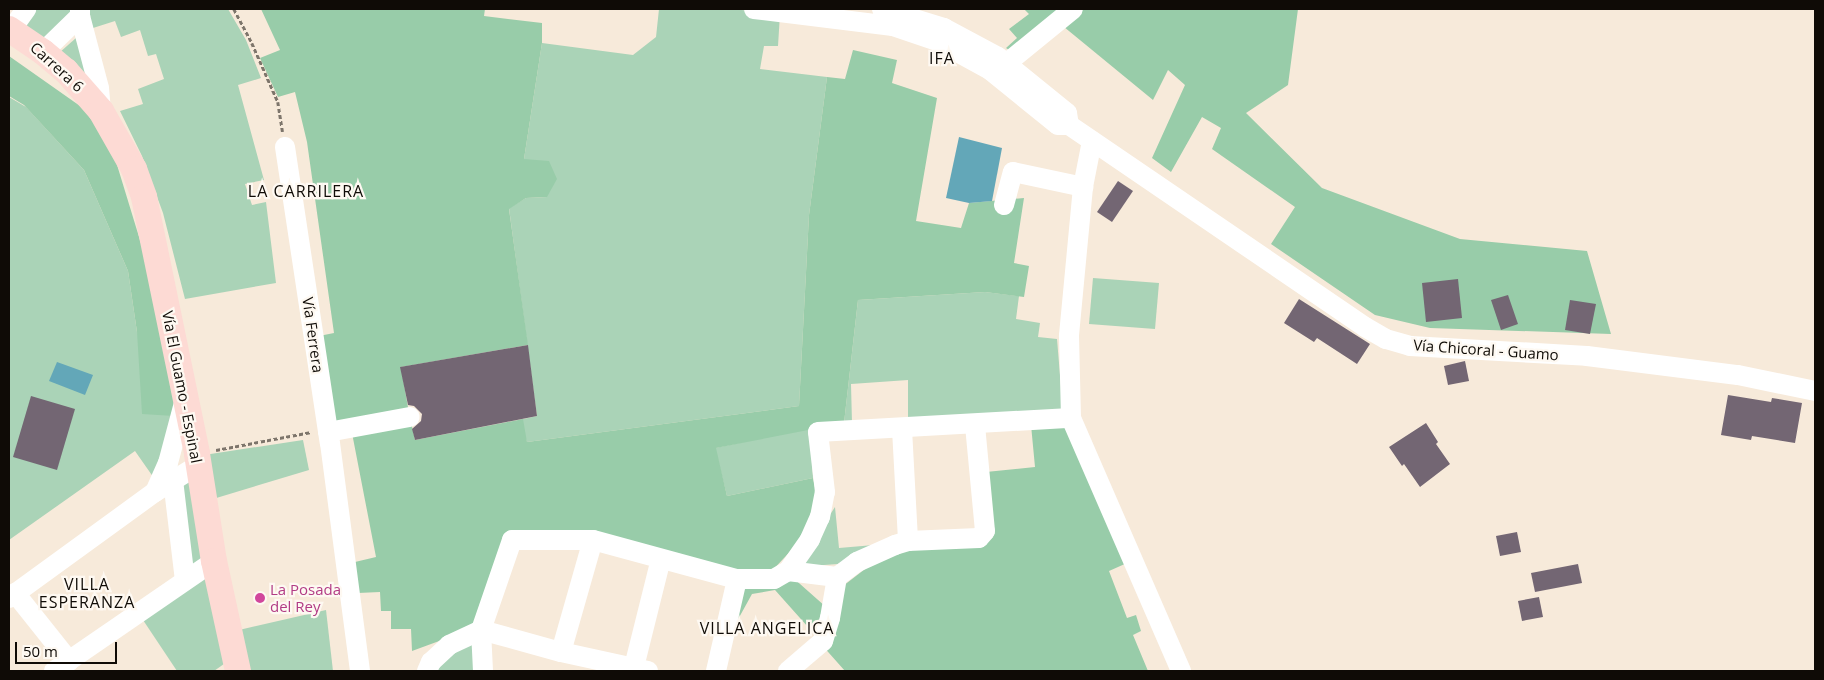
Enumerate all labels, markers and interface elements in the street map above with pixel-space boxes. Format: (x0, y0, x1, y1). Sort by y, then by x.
street label: Carrera 6 (27, 38, 87, 96)
district label: IFA (929, 48, 955, 68)
district label: LA CARRILERA (246, 181, 366, 201)
street label: Vía Ferrera (299, 296, 327, 374)
street label: Vía El Guamo - Espinal (158, 309, 206, 465)
street label: Vía Chicoral - Guamo (1413, 336, 1559, 364)
district label: VILLA ESPERANZA (38, 574, 136, 612)
place label: La Posada del Rey (270, 580, 341, 615)
marker: La Posada del Rey (254, 592, 266, 604)
district label: VILLA ANGELICA (698, 618, 836, 638)
scale bar (18, 632, 120, 664)
text: 50 m (23, 641, 58, 661)

